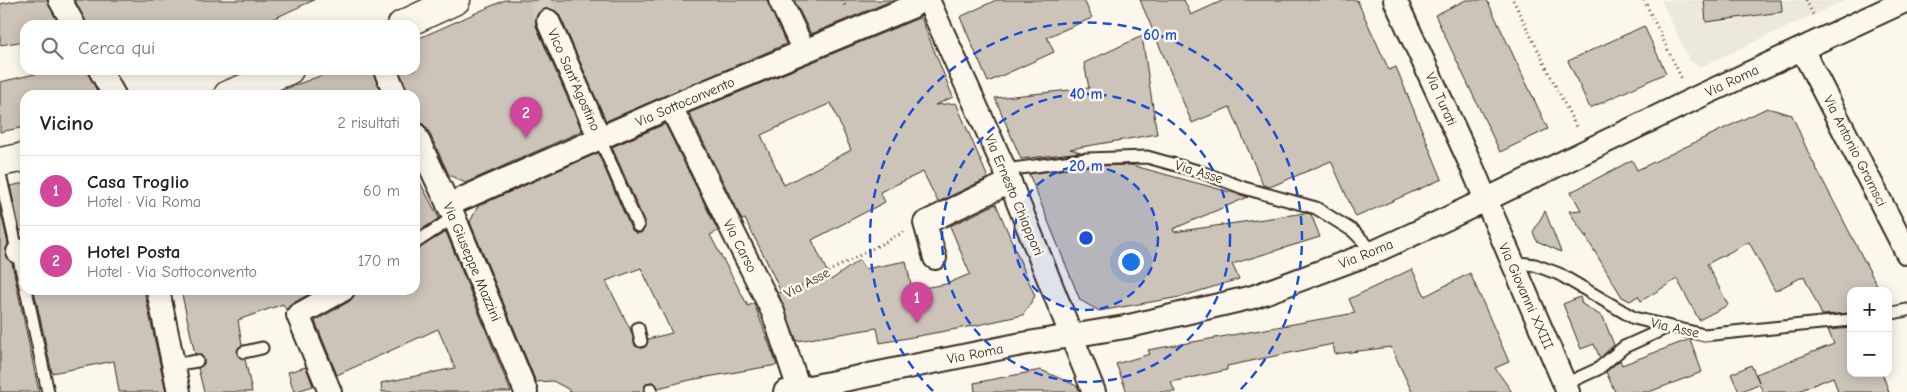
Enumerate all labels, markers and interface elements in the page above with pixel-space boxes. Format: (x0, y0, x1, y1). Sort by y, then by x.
search box (20, 20, 420, 75)
street label: Vico Sant'Agostino (544, 26, 604, 134)
text: 60 m (1143, 26, 1177, 44)
icon: search (38, 34, 66, 62)
text: Cerca qui (78, 37, 155, 59)
street label: Via Roma (1703, 61, 1761, 101)
street label: Via Turati (1422, 70, 1460, 128)
street label: Via Sottoconvento (633, 74, 737, 130)
text: 40 m (1070, 85, 1103, 103)
street label: Via Antonio Gramsci (1820, 93, 1890, 209)
pin: 2 (510, 97, 542, 138)
text: Vicino (40, 111, 94, 135)
text: 2 risultati (337, 114, 400, 132)
street label: Via Ernesto Chiappori (981, 132, 1047, 258)
text: 20 m (1069, 157, 1103, 175)
street label: Via Asse (1173, 157, 1225, 187)
text: Casa Troglio (87, 171, 189, 193)
text: 1 (53, 182, 59, 200)
text: 60 m (363, 182, 400, 200)
text: Hotel · Via Roma (87, 193, 201, 211)
street label: Via Giuseppe Mazzini (439, 200, 505, 324)
street label: Via Carso (719, 217, 761, 275)
centre of rings (1077, 229, 1095, 247)
street label: Via Roma (1336, 235, 1396, 273)
street label: Via Giovanni XXIII (1495, 240, 1557, 352)
text: Hotel Posta (87, 241, 181, 263)
your location (1118, 249, 1144, 275)
text: 2 (52, 252, 60, 270)
text: 170 m (358, 252, 400, 270)
text: Hotel · Via Sottoconvento (87, 263, 257, 281)
street label: Via Asse (781, 264, 833, 302)
pin: 1 (901, 282, 933, 323)
map controls (1847, 287, 1892, 377)
button: + (1847, 287, 1892, 332)
street label: Via Asse (1649, 314, 1701, 342)
button: − (1847, 332, 1892, 377)
street label: Via Roma (945, 340, 1005, 368)

